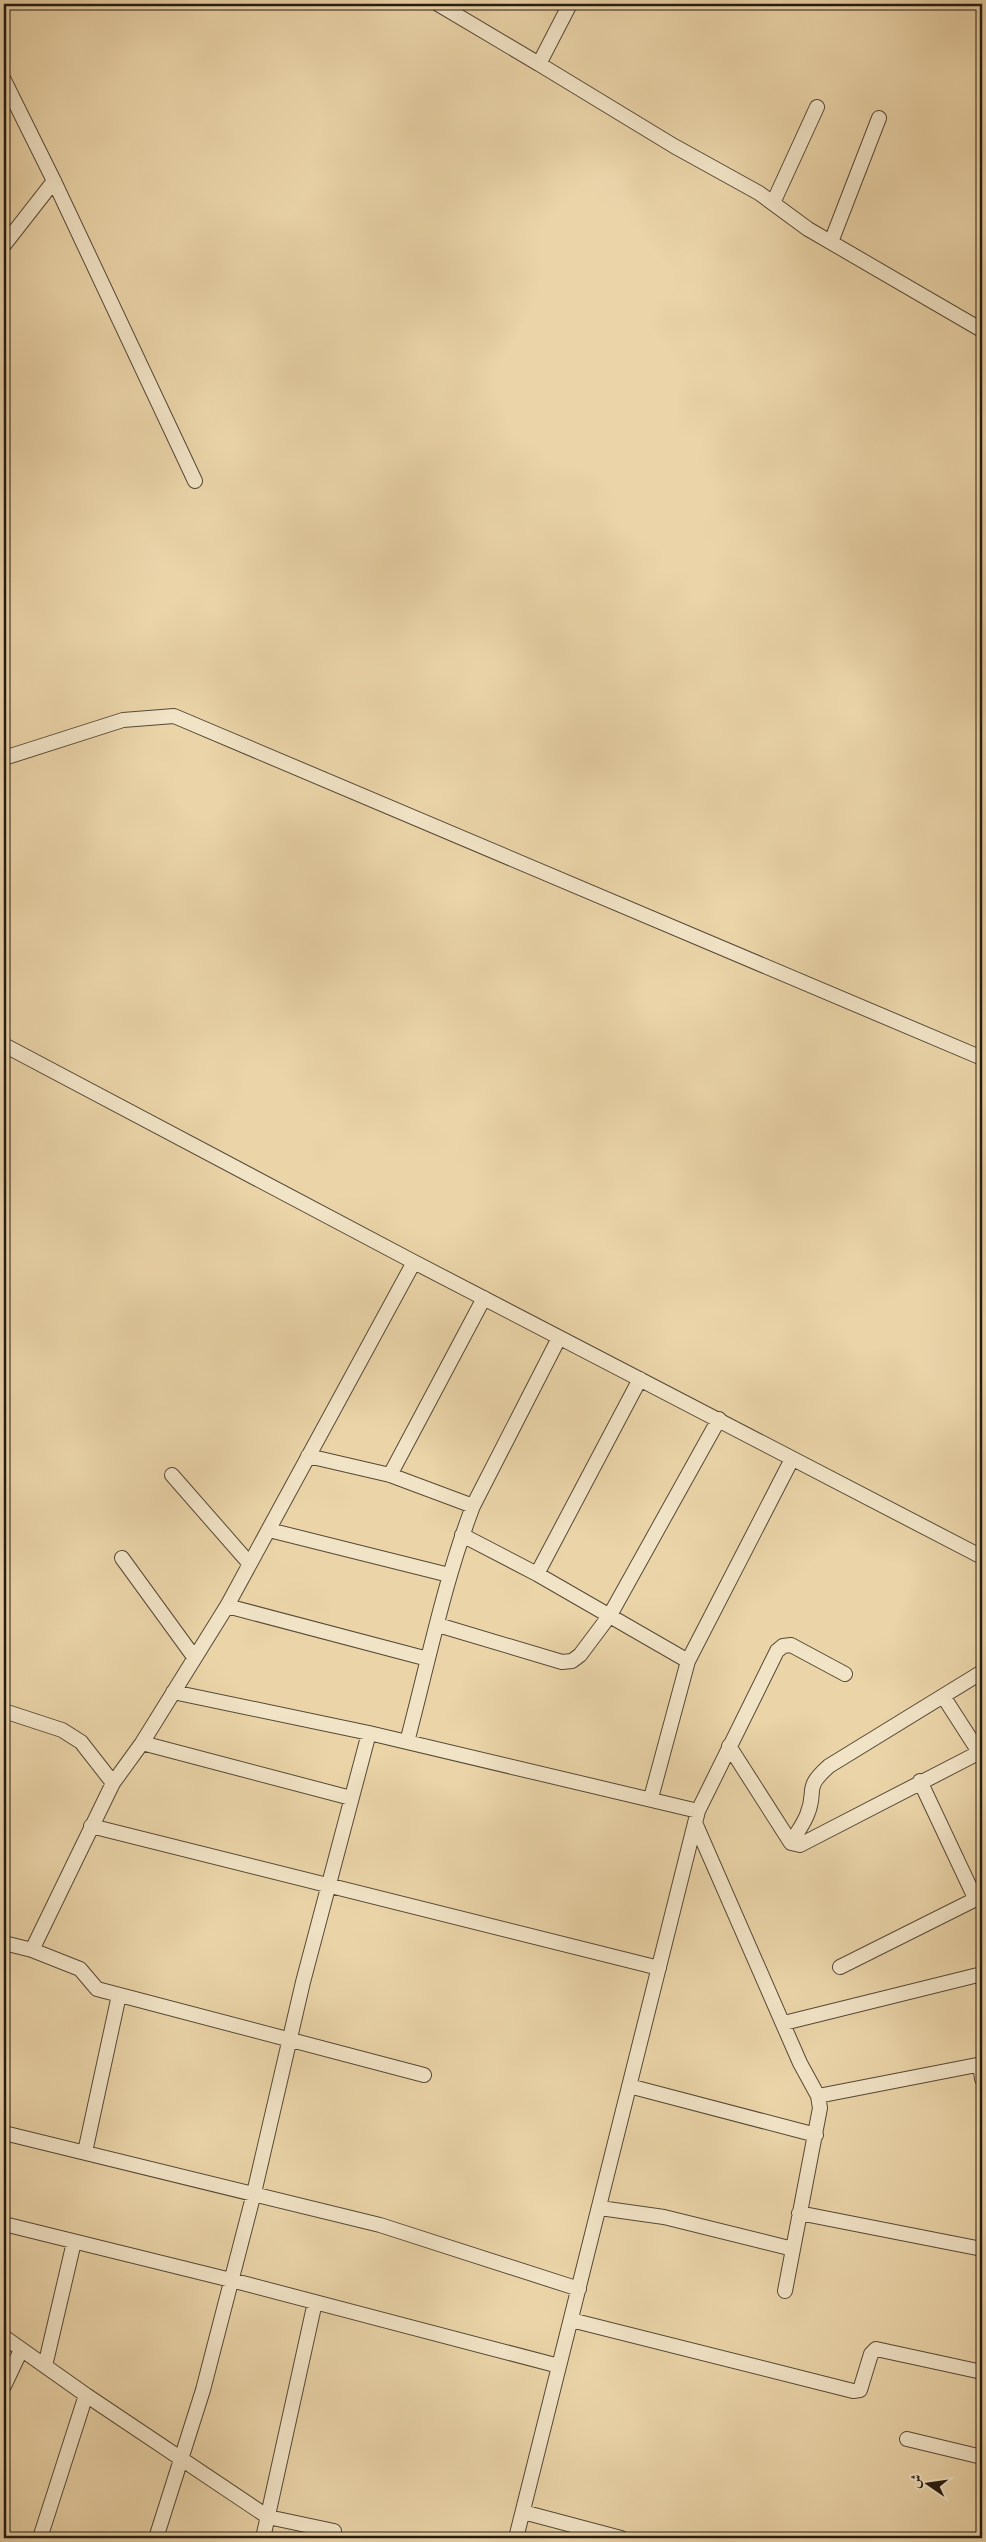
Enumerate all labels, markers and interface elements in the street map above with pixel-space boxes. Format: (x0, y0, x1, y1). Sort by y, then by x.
north arrow (904, 2460, 954, 2510)
text: ش (905, 2472, 927, 2490)

